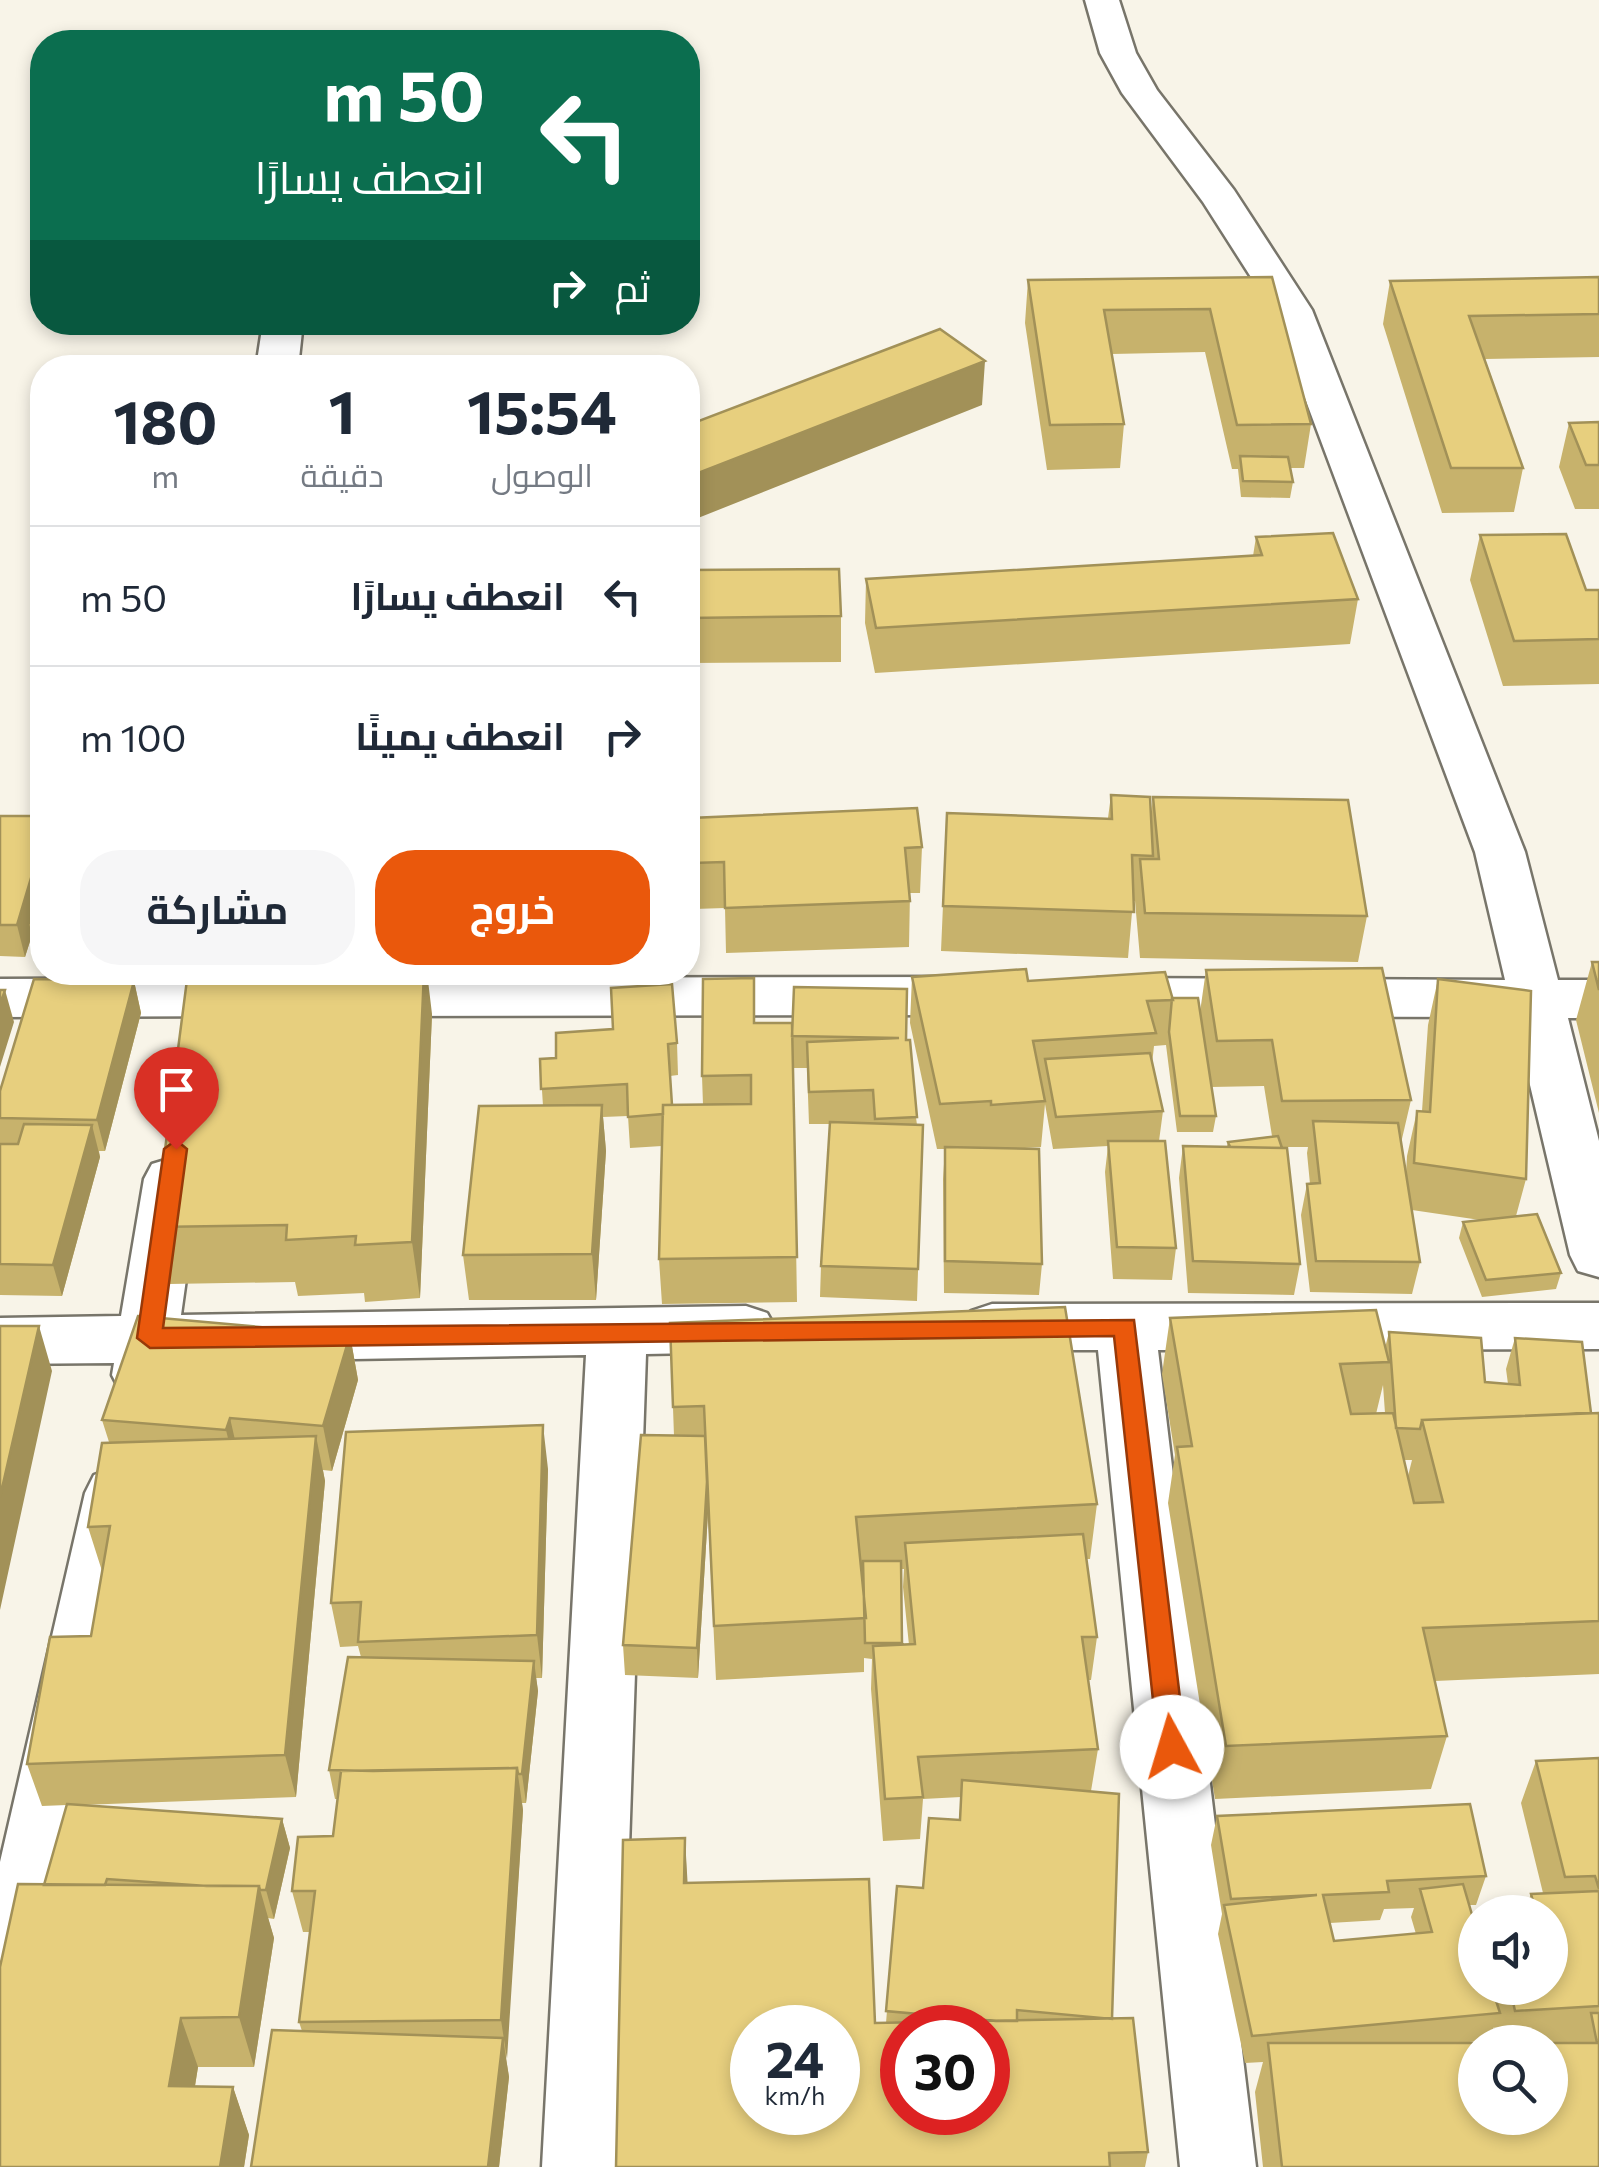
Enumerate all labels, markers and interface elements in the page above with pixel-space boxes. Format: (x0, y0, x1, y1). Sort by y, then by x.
text: 50 m (323, 50, 485, 135)
icon: left (520, 70, 650, 200)
text: انعطف يسارًا (255, 148, 485, 203)
icon: right (540, 260, 595, 315)
text: ثم (615, 263, 650, 310)
text: 1 (329, 373, 356, 446)
text: 15:54 (467, 373, 617, 446)
text: 180 (113, 383, 217, 456)
text: دقيقة (301, 454, 384, 494)
text: الوصول (491, 454, 593, 494)
text: m (151, 455, 179, 495)
icon: left (595, 569, 650, 624)
text: انعطف يسارًا (350, 571, 565, 618)
text: 50 m (80, 573, 167, 620)
icon: right (595, 709, 650, 764)
text: انعطف يمينًا (355, 711, 565, 758)
text: 100 m (80, 713, 186, 760)
button: مشاركة (80, 850, 355, 965)
button: خروج (375, 850, 650, 965)
pin (134, 1047, 219, 1150)
icon: arrive (149, 1062, 204, 1117)
position arrow (1120, 1695, 1224, 1799)
map controls (1458, 1895, 1568, 2135)
button: sound (1458, 1895, 1568, 2005)
speed limit sign: 30 (880, 2005, 1010, 2135)
button: search (1458, 2025, 1568, 2135)
text: 24 (766, 2027, 824, 2088)
text: km/h (765, 2080, 825, 2110)

